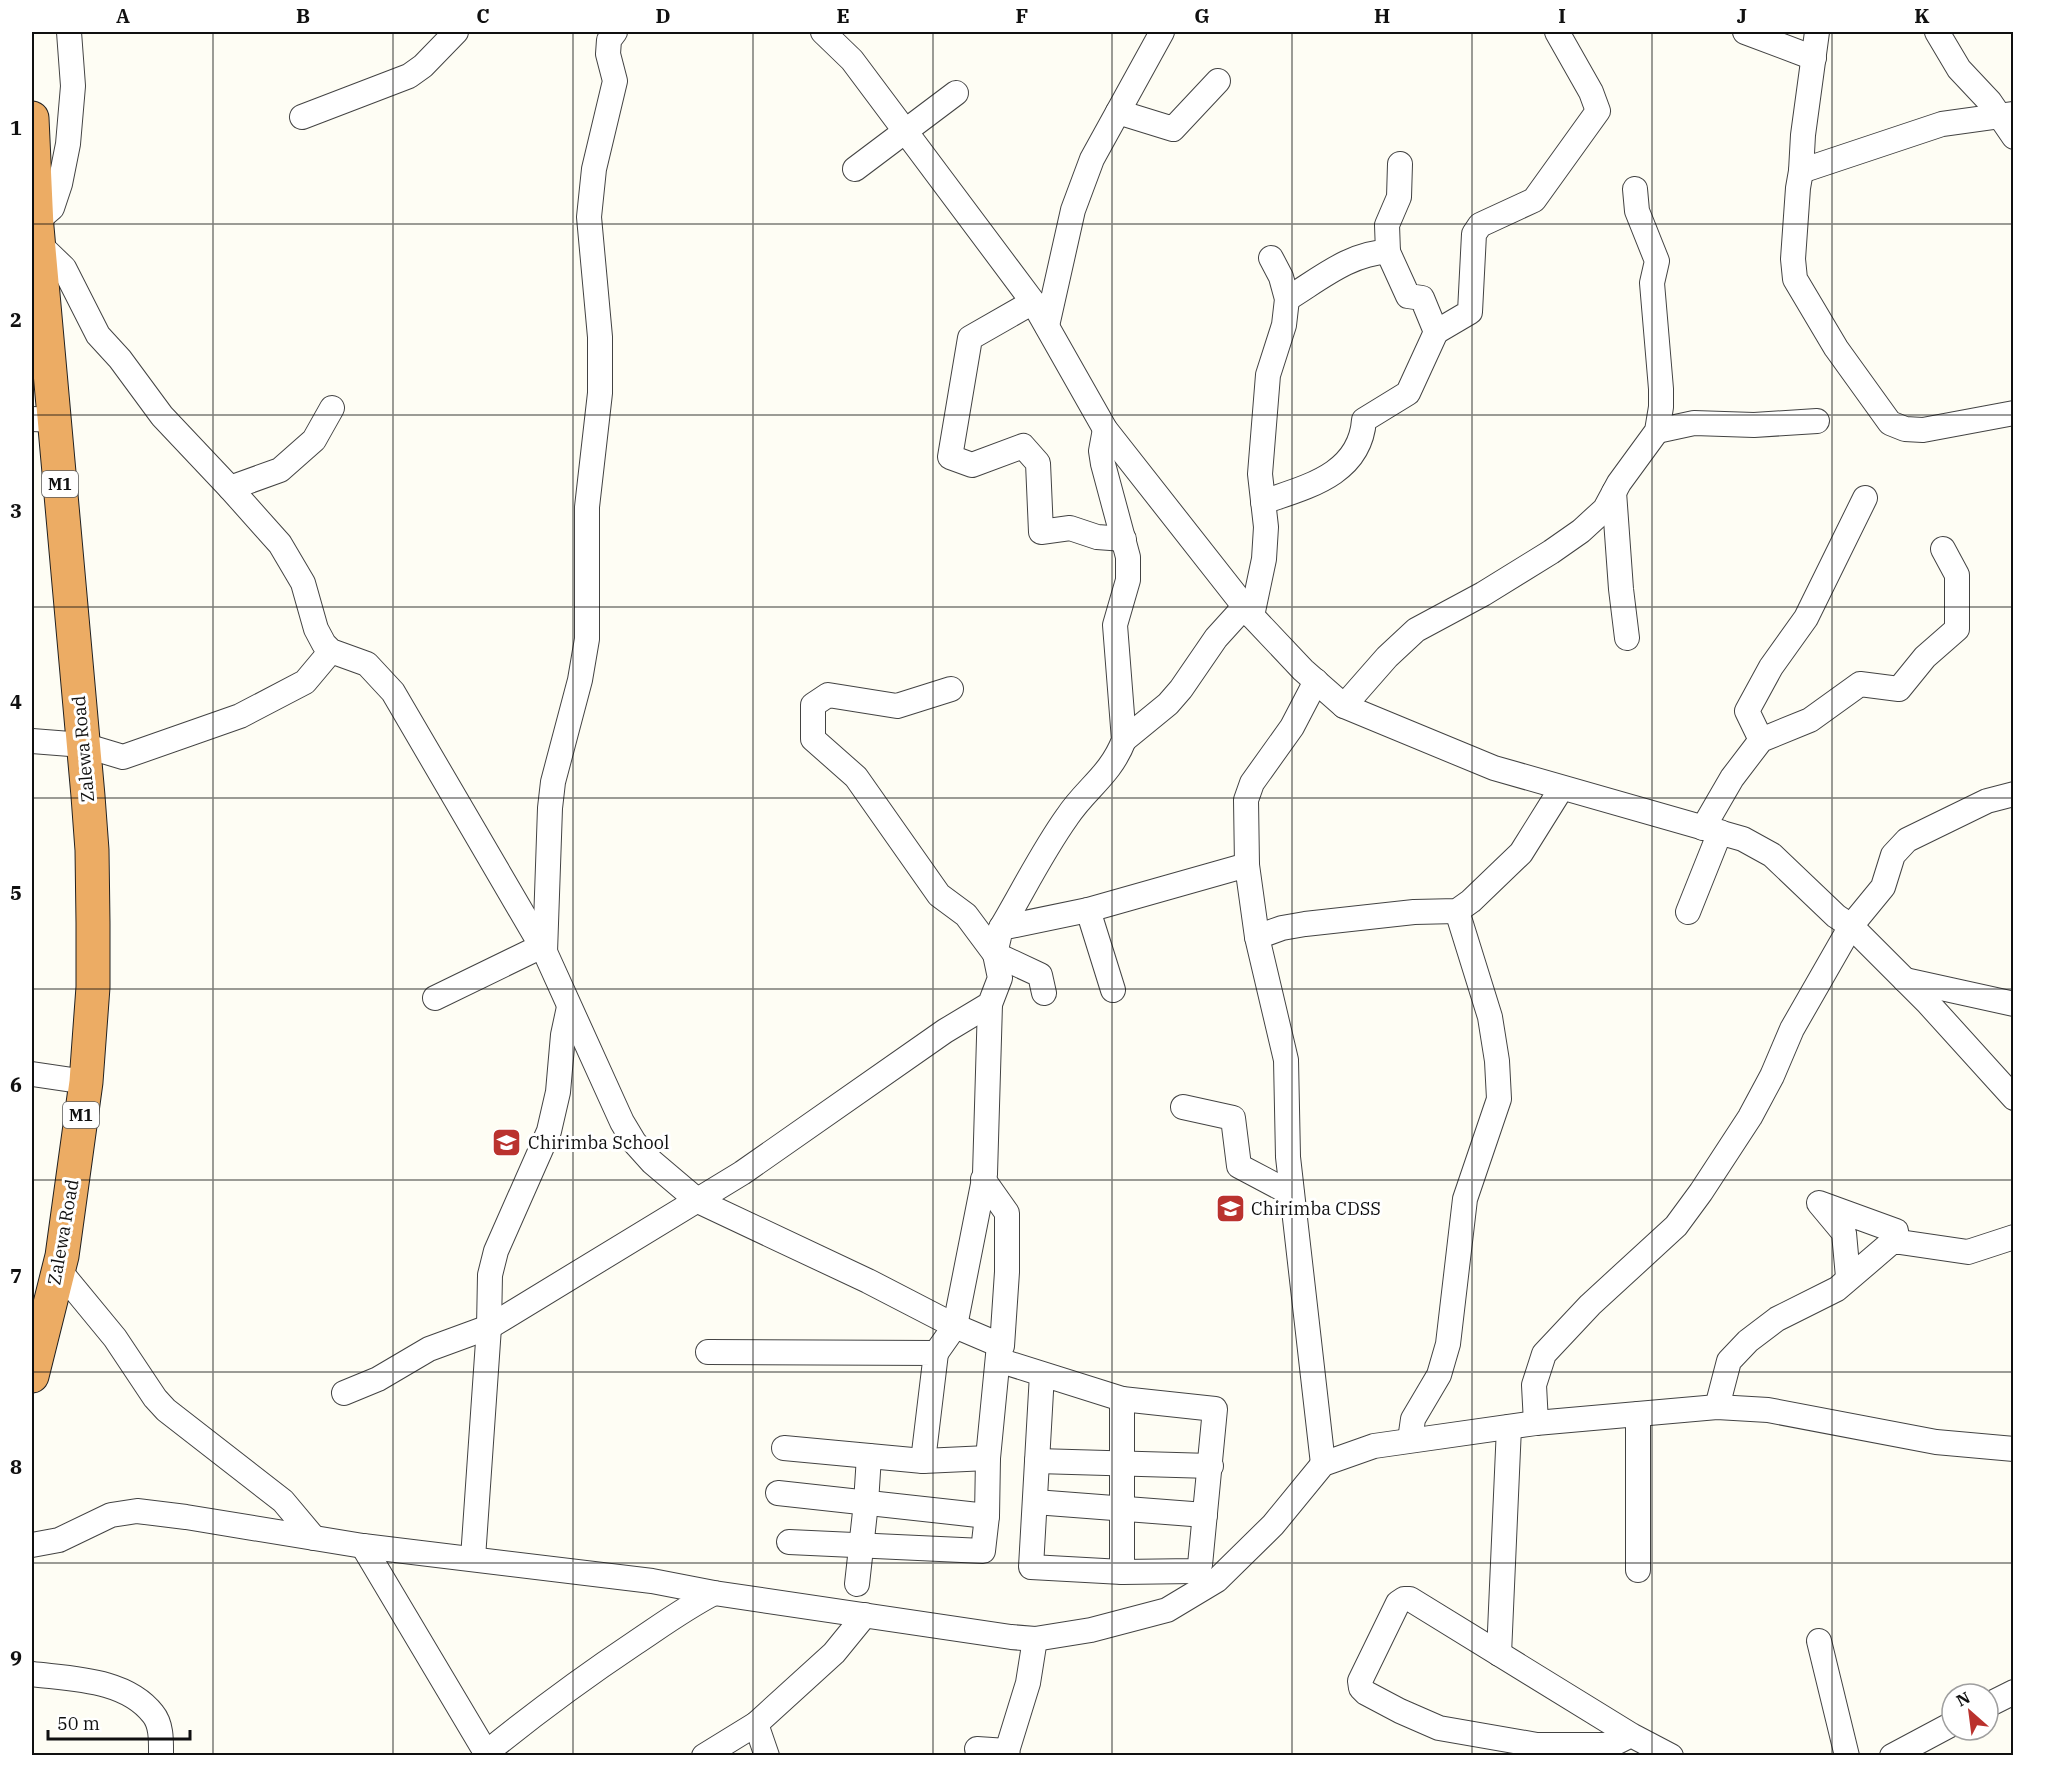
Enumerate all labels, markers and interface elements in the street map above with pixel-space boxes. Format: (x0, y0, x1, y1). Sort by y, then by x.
text: A (116, 2, 130, 29)
text: B (296, 2, 310, 29)
text: C (476, 2, 490, 29)
text: D (655, 2, 671, 29)
text: E (836, 2, 850, 29)
text: F (1016, 2, 1028, 29)
text: G (1194, 2, 1210, 29)
text: H (1374, 2, 1390, 29)
text: I (1558, 2, 1566, 29)
text: J (1737, 2, 1747, 29)
text: K (1914, 2, 1930, 29)
text: 1 (10, 114, 22, 141)
text: 2 (10, 306, 22, 333)
road number: M1 (42, 471, 78, 497)
text: 3 (10, 497, 22, 524)
text: 4 (10, 688, 22, 715)
street label: Zalewa Road (67, 695, 99, 803)
text: 5 (10, 879, 22, 906)
text: 6 (10, 1071, 22, 1098)
road number: M1 (63, 1102, 99, 1128)
school or university icon: Chirimba School (491, 1126, 523, 1158)
place label: Chirimba School (528, 1131, 669, 1154)
street label: Zalewa Road (42, 1177, 84, 1287)
school or university icon: Chirimba CDSS (1214, 1192, 1246, 1224)
place label: Chirimba CDSS (1251, 1197, 1381, 1220)
text: 7 (10, 1262, 22, 1289)
text: 8 (10, 1453, 22, 1480)
text: 9 (10, 1644, 22, 1671)
north arrow (1940, 1682, 2000, 1742)
text: N (1953, 1687, 1973, 1711)
scale bar (48, 1703, 190, 1741)
text: 50 m (57, 1712, 100, 1735)

